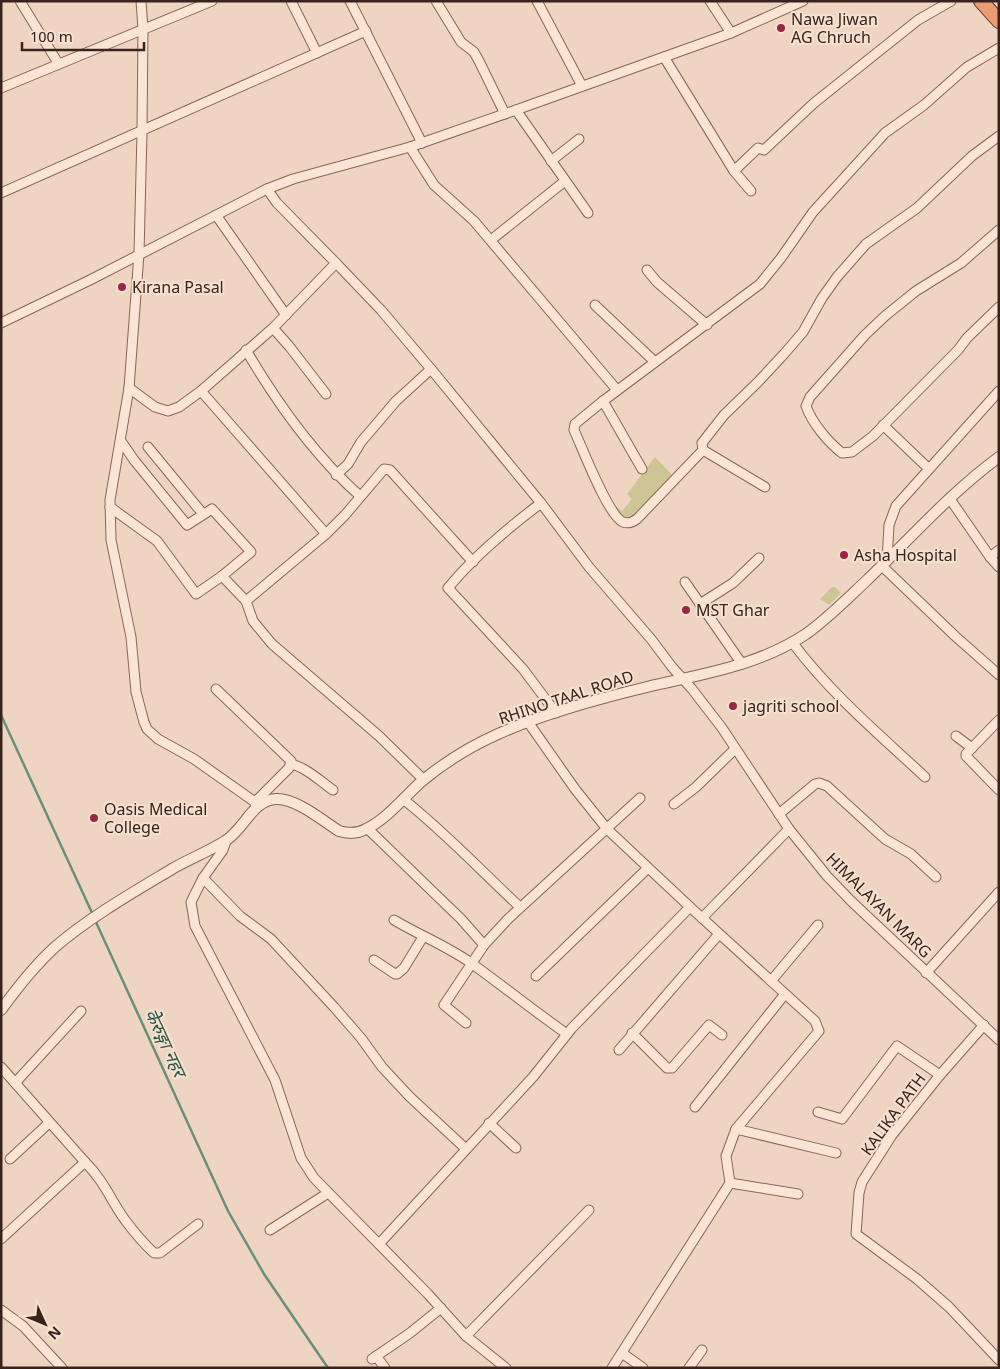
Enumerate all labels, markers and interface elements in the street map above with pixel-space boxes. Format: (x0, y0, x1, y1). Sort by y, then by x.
place label: Nawa Jiwan AG Chruch (791, 11, 878, 50)
scale bar (22, 20, 145, 52)
marker: Nawa Jiwan AG Chruch (775, 22, 787, 34)
text: 100 m (30, 29, 73, 48)
place label: Kirana Pasal (132, 279, 224, 300)
marker: Kirana Pasal (116, 281, 128, 293)
place label: Asha Hospital (854, 547, 957, 568)
marker: Asha Hospital (838, 549, 850, 561)
place label: MST Ghar (696, 602, 770, 623)
marker: MST Ghar (680, 604, 692, 616)
street label: RHINO TAAL ROAD (497, 668, 637, 731)
place label: jagriti school (742, 698, 839, 719)
marker: jagriti school (727, 700, 739, 712)
place label: Oasis Medical College (104, 801, 207, 840)
marker: Oasis Medical College (88, 812, 100, 824)
street label: HIMALAYAN MARG (820, 850, 934, 964)
water label: केेरुङ्गा नहर (138, 1006, 192, 1085)
street label: KALIKA PATH (858, 1070, 932, 1161)
north arrow (20, 1299, 70, 1349)
text: N (43, 1321, 64, 1343)

